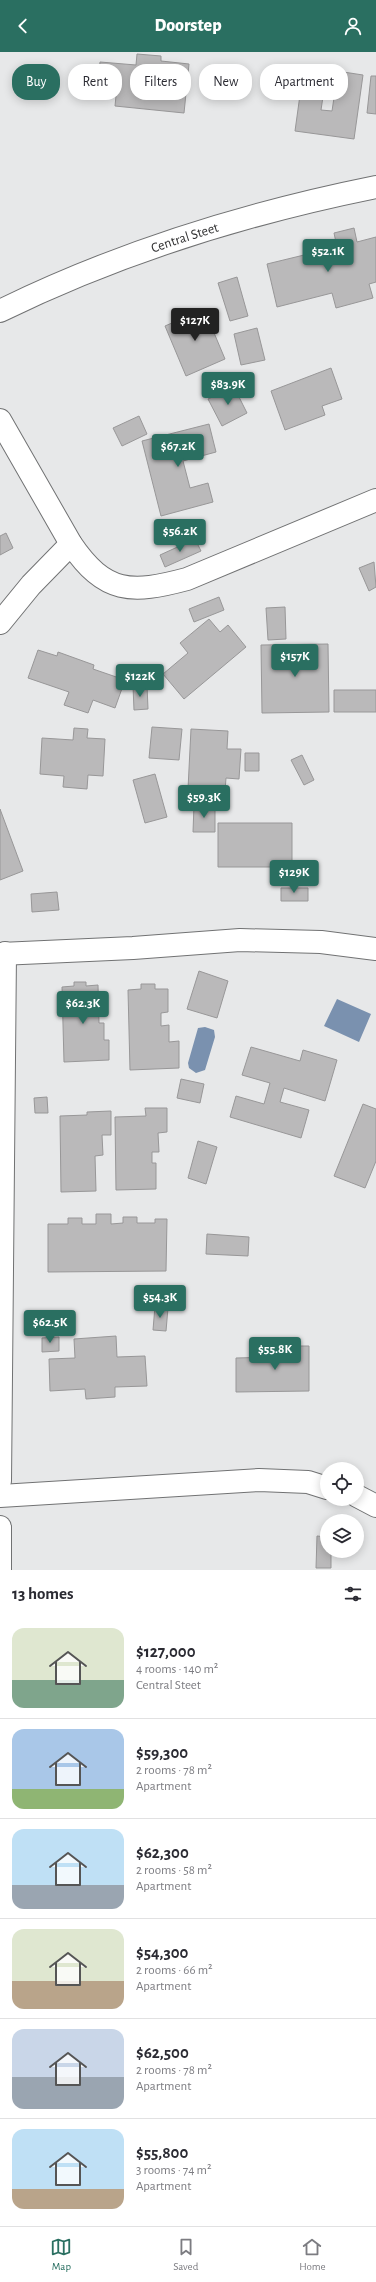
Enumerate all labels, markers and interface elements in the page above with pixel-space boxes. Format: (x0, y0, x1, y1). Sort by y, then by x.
icon: back (12, 15, 34, 37)
icon: person (342, 15, 364, 37)
text: Doorstep (154, 17, 222, 35)
chip: Buy (12, 64, 60, 100)
chip: Rent (68, 64, 122, 100)
chip: Filters (130, 64, 191, 100)
chip: New (199, 64, 252, 100)
chip: Apartment (260, 64, 348, 100)
street label: Central Steet (149, 220, 221, 256)
pin: $52.1K (295, 239, 361, 273)
text: $52.1K (312, 245, 344, 258)
pin: $127K (167, 308, 223, 342)
text: $127K (180, 314, 210, 327)
pin: $83.9K (195, 372, 261, 406)
text: $83.9K (211, 378, 245, 391)
pin: $67.2K (145, 434, 211, 468)
text: $67.2K (161, 440, 195, 453)
pin: $56.2K (147, 519, 213, 553)
text: $56.2K (163, 525, 197, 538)
pin: $157K (267, 644, 323, 678)
text: $157K (280, 650, 310, 663)
pin: $122K (112, 664, 168, 698)
text: $122K (125, 670, 155, 683)
pin: $59.3K (171, 785, 237, 819)
text: $59.3K (187, 791, 221, 804)
pin: $129K (266, 860, 322, 894)
text: $129K (279, 866, 309, 879)
pin: $62.3K (50, 991, 116, 1025)
text: $62.3K (66, 997, 100, 1010)
pin: $54.3K (127, 1285, 193, 1319)
text: $54.3K (143, 1291, 177, 1304)
pin: $62.5K (17, 1310, 83, 1344)
text: $62.5K (33, 1316, 67, 1329)
pin: $55.8K (242, 1337, 308, 1371)
text: $55.8K (258, 1343, 292, 1356)
map controls (320, 1462, 364, 1558)
button: locate (320, 1462, 364, 1506)
button: layers (320, 1514, 364, 1558)
icon: filters (342, 1583, 364, 1605)
text: 13 homes (12, 1585, 74, 1602)
text: $127,000 (136, 1643, 196, 1660)
icon: home (44, 1644, 92, 1692)
text: 4 rooms · 140 m² (136, 1663, 218, 1676)
text: Central Steet (136, 1679, 201, 1692)
text: $59,300 (136, 1744, 188, 1761)
icon: home (44, 1745, 92, 1793)
text: 2 rooms · 78 m² (136, 1764, 212, 1777)
text: Apartment (136, 1780, 191, 1793)
text: $62,300 (136, 1844, 189, 1861)
icon: home (44, 1845, 92, 1893)
text: 2 rooms · 58 m² (136, 1864, 212, 1877)
text: Apartment (136, 1880, 191, 1893)
text: $54,300 (136, 1944, 188, 1961)
icon: home (44, 1945, 92, 1993)
text: 2 rooms · 66 m² (136, 1964, 213, 1977)
text: Apartment (136, 1980, 191, 1993)
text: $62,500 (136, 2044, 189, 2061)
icon: home (44, 2045, 92, 2093)
text: 2 rooms · 78 m² (136, 2064, 212, 2077)
text: Apartment (136, 2080, 191, 2093)
text: $55,800 (136, 2144, 188, 2161)
icon: home (44, 2145, 92, 2193)
text: 3 rooms · 74 m² (136, 2164, 212, 2177)
text: Apartment (136, 2180, 191, 2193)
tab: Map (50, 2236, 72, 2273)
tab: Saved (173, 2236, 198, 2273)
tab: Home (299, 2236, 326, 2273)

